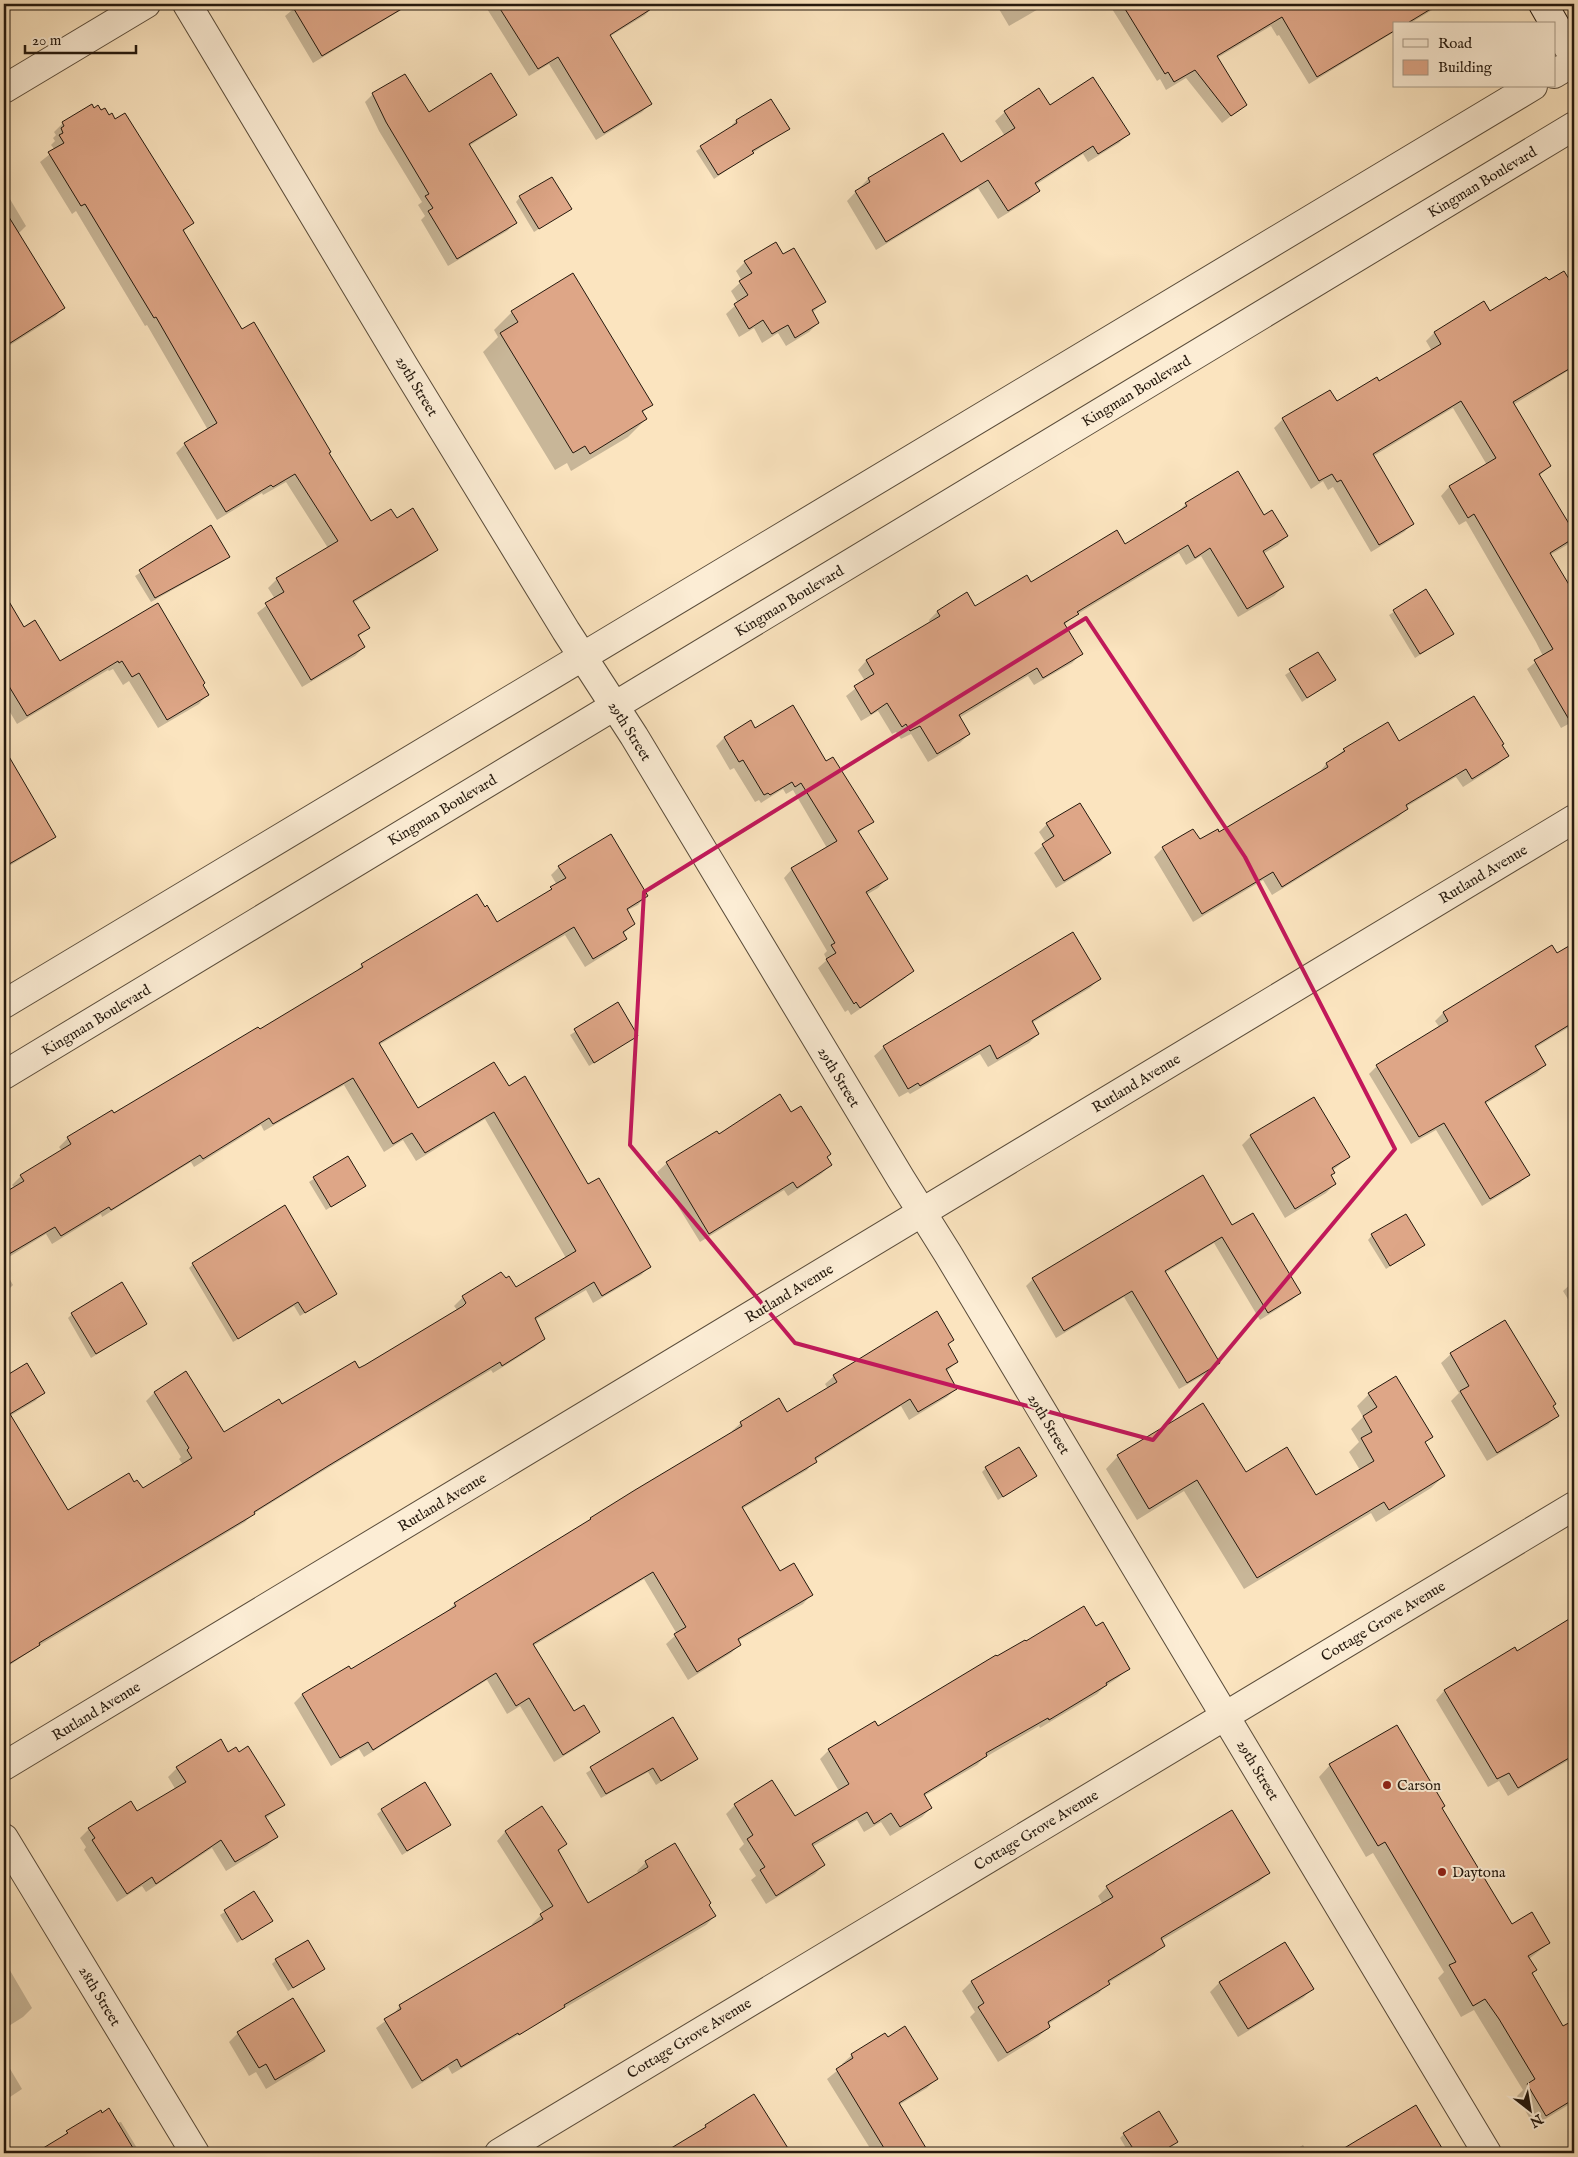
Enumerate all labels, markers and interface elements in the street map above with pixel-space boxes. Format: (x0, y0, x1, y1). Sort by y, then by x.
scale bar (25, 22, 136, 54)
legend (1393, 22, 1556, 88)
text: 20 m (32, 31, 62, 50)
text: Road (1438, 34, 1473, 53)
text: Building (1438, 58, 1493, 77)
street label: Kingman Boulevard (1424, 142, 1541, 222)
street label: Kingman Boulevard (1078, 351, 1195, 431)
street label: 29th Street (391, 353, 442, 420)
street label: Kingman Boulevard (731, 561, 848, 641)
street label: 29th Street (604, 698, 655, 765)
street label: Kingman Boulevard (384, 770, 501, 850)
street label: Rutland Avenue (1436, 840, 1531, 908)
street label: Kingman Boulevard (38, 980, 155, 1060)
street label: 29th Street (813, 1044, 864, 1111)
street label: Rutland Avenue (1089, 1049, 1184, 1117)
street label: Rutland Avenue (742, 1259, 837, 1327)
street label: 29th Street (1023, 1391, 1074, 1458)
street label: Rutland Avenue (395, 1468, 490, 1536)
street label: Cottage Grove Avenue (1318, 1577, 1449, 1666)
street label: Rutland Avenue (49, 1677, 144, 1745)
street label: 29th Street (1232, 1737, 1283, 1804)
place label: Carson (1397, 1776, 1441, 1795)
marker: Carson (1381, 1779, 1393, 1791)
street label: Cottage Grove Avenue (971, 1786, 1102, 1875)
place label: Daytona (1452, 1863, 1506, 1882)
marker: Daytona (1436, 1866, 1448, 1878)
street label: 28th Street (74, 1963, 125, 2030)
street label: Cottage Grove Avenue (624, 1994, 755, 2083)
north arrow (1506, 2084, 1556, 2134)
text: N (1526, 2109, 1547, 2131)

